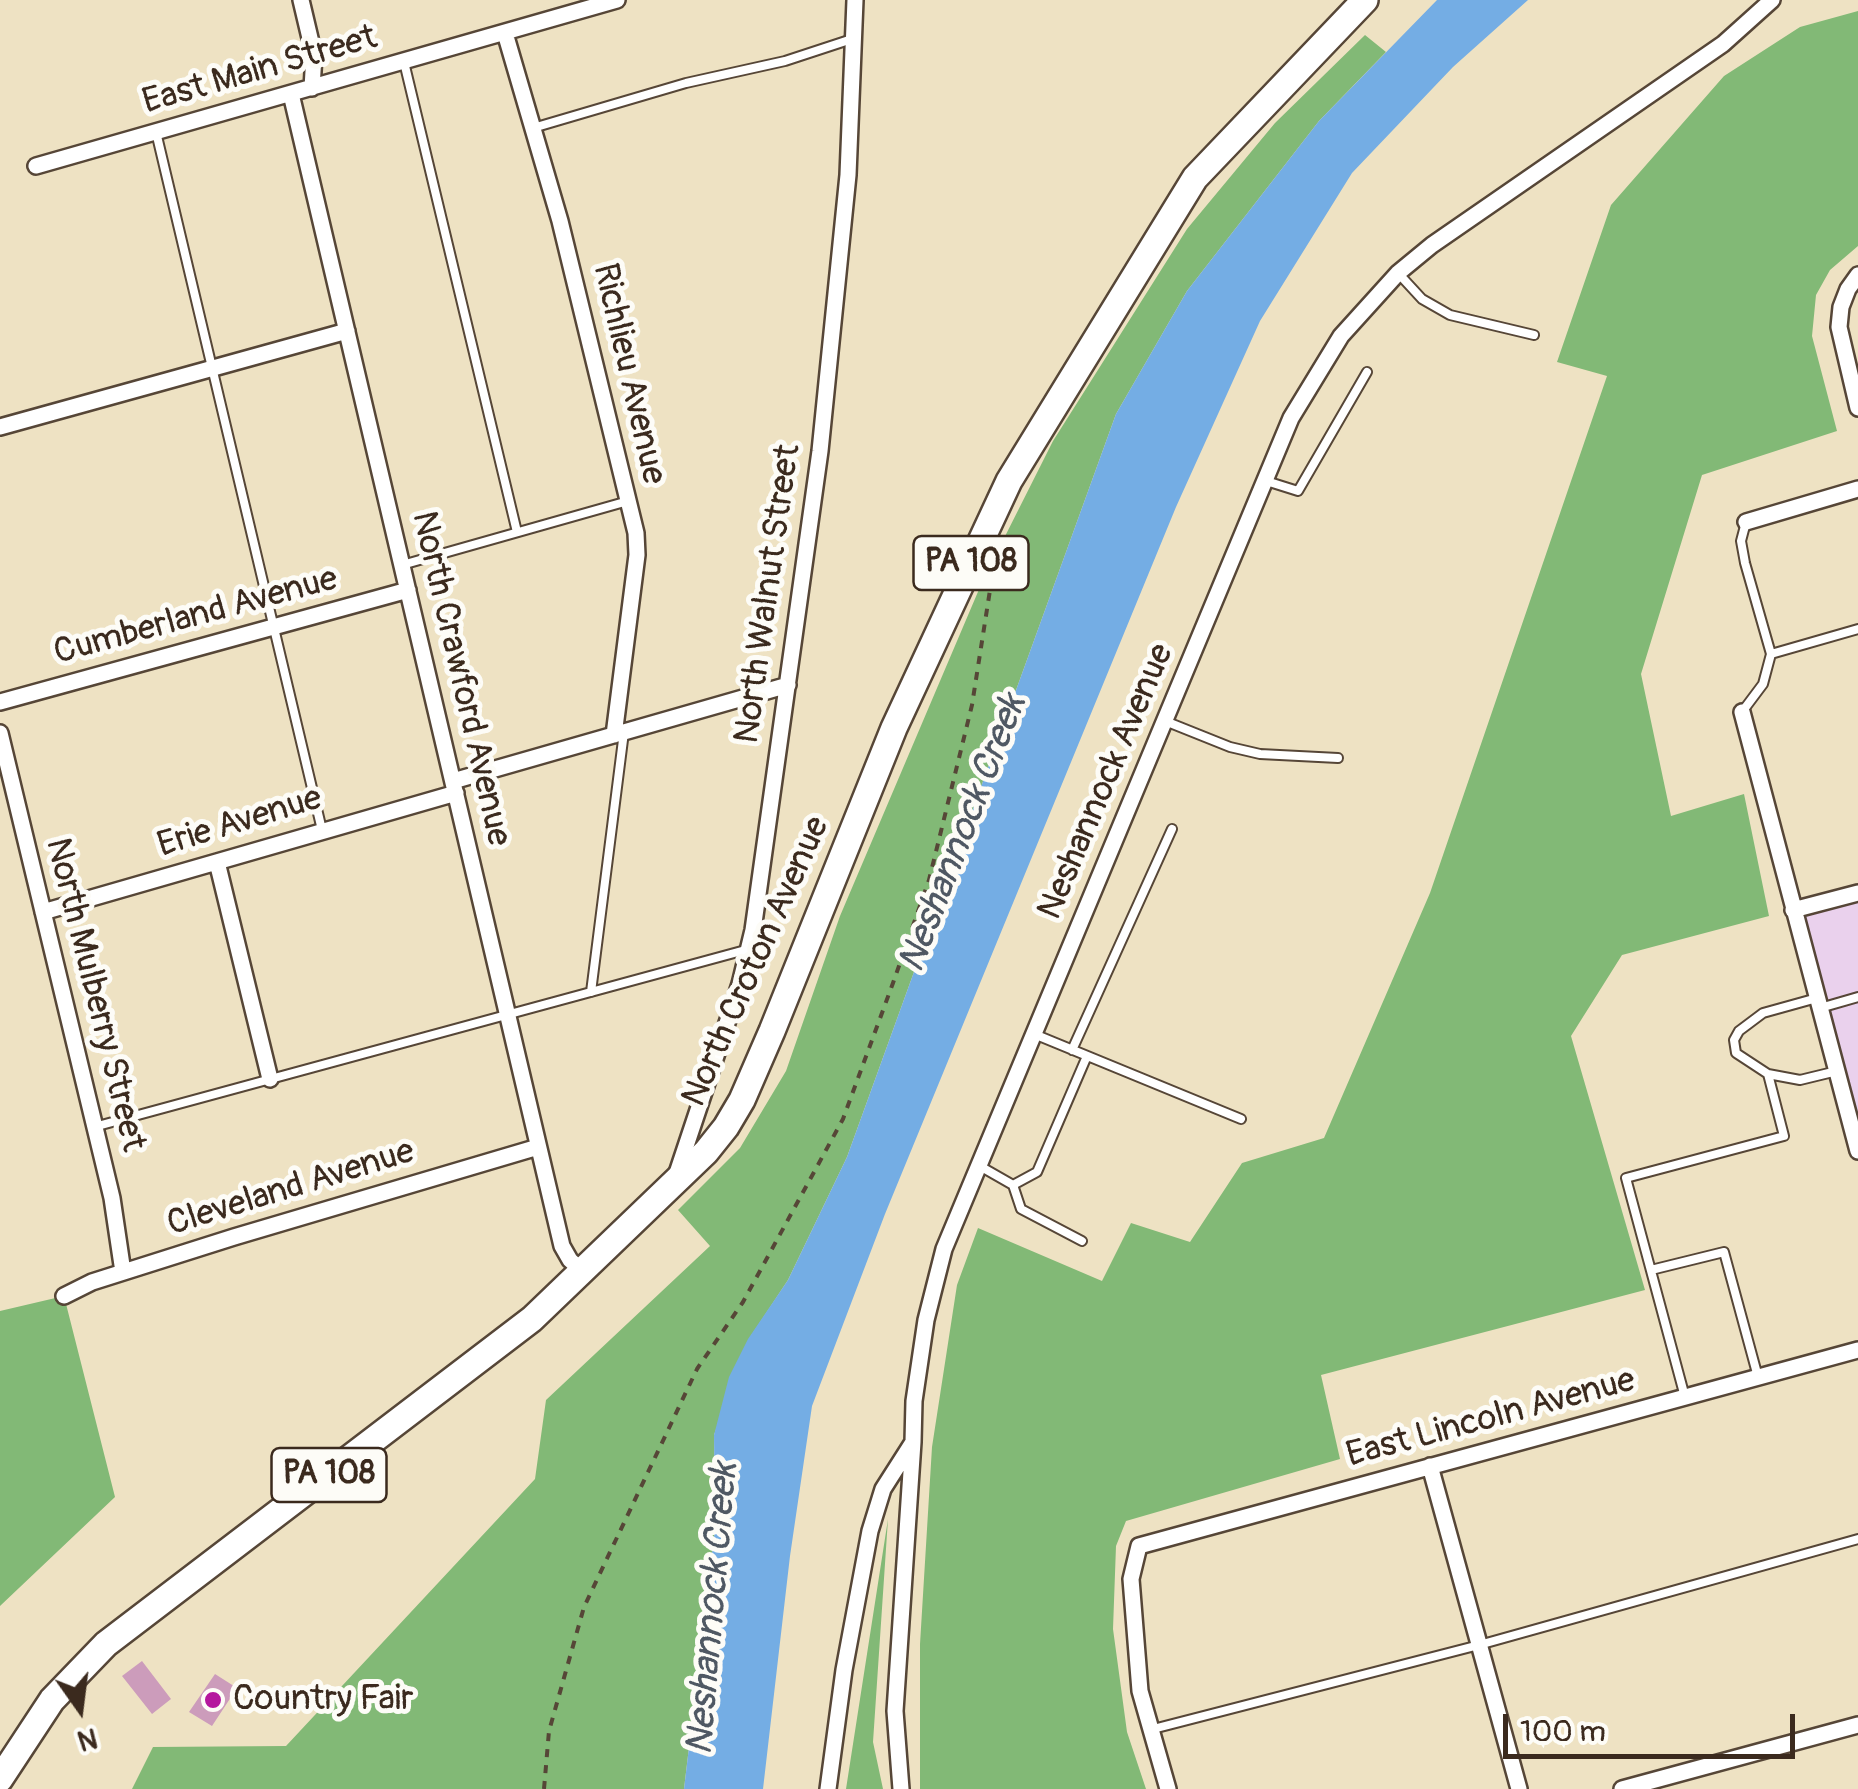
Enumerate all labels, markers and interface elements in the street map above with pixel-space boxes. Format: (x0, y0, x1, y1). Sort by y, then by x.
street label: East Main Street (138, 18, 382, 124)
street label: Richlieu Avenue (582, 260, 674, 488)
street label: North Walnut Street (727, 442, 811, 746)
street label: North Crawford Avenue (401, 508, 519, 850)
road number: PA 108 (914, 536, 1028, 590)
street label: Cumberland Avenue (50, 559, 342, 675)
street label: Neshannock Avenue (1030, 638, 1184, 926)
water label: Neshannock Creek (890, 689, 1038, 979)
street label: Erie Avenue (153, 778, 327, 868)
street label: North Croton Avenue (674, 811, 840, 1113)
street label: North Mulberry Street (35, 834, 153, 1156)
street label: Cleveland Avenue (163, 1132, 419, 1246)
street label: East Lincoln Avenue (1342, 1360, 1640, 1478)
road number: PA 108 (272, 1448, 386, 1502)
water label: Neshannock Creek (679, 1461, 749, 1757)
north arrow (30, 1659, 130, 1759)
place label: Country Fair (233, 1679, 414, 1721)
marker: Country Fair (202, 1689, 224, 1711)
scale bar (1508, 1694, 1800, 1756)
text: 100 m (1520, 1713, 1606, 1750)
text: N (74, 1719, 101, 1758)

